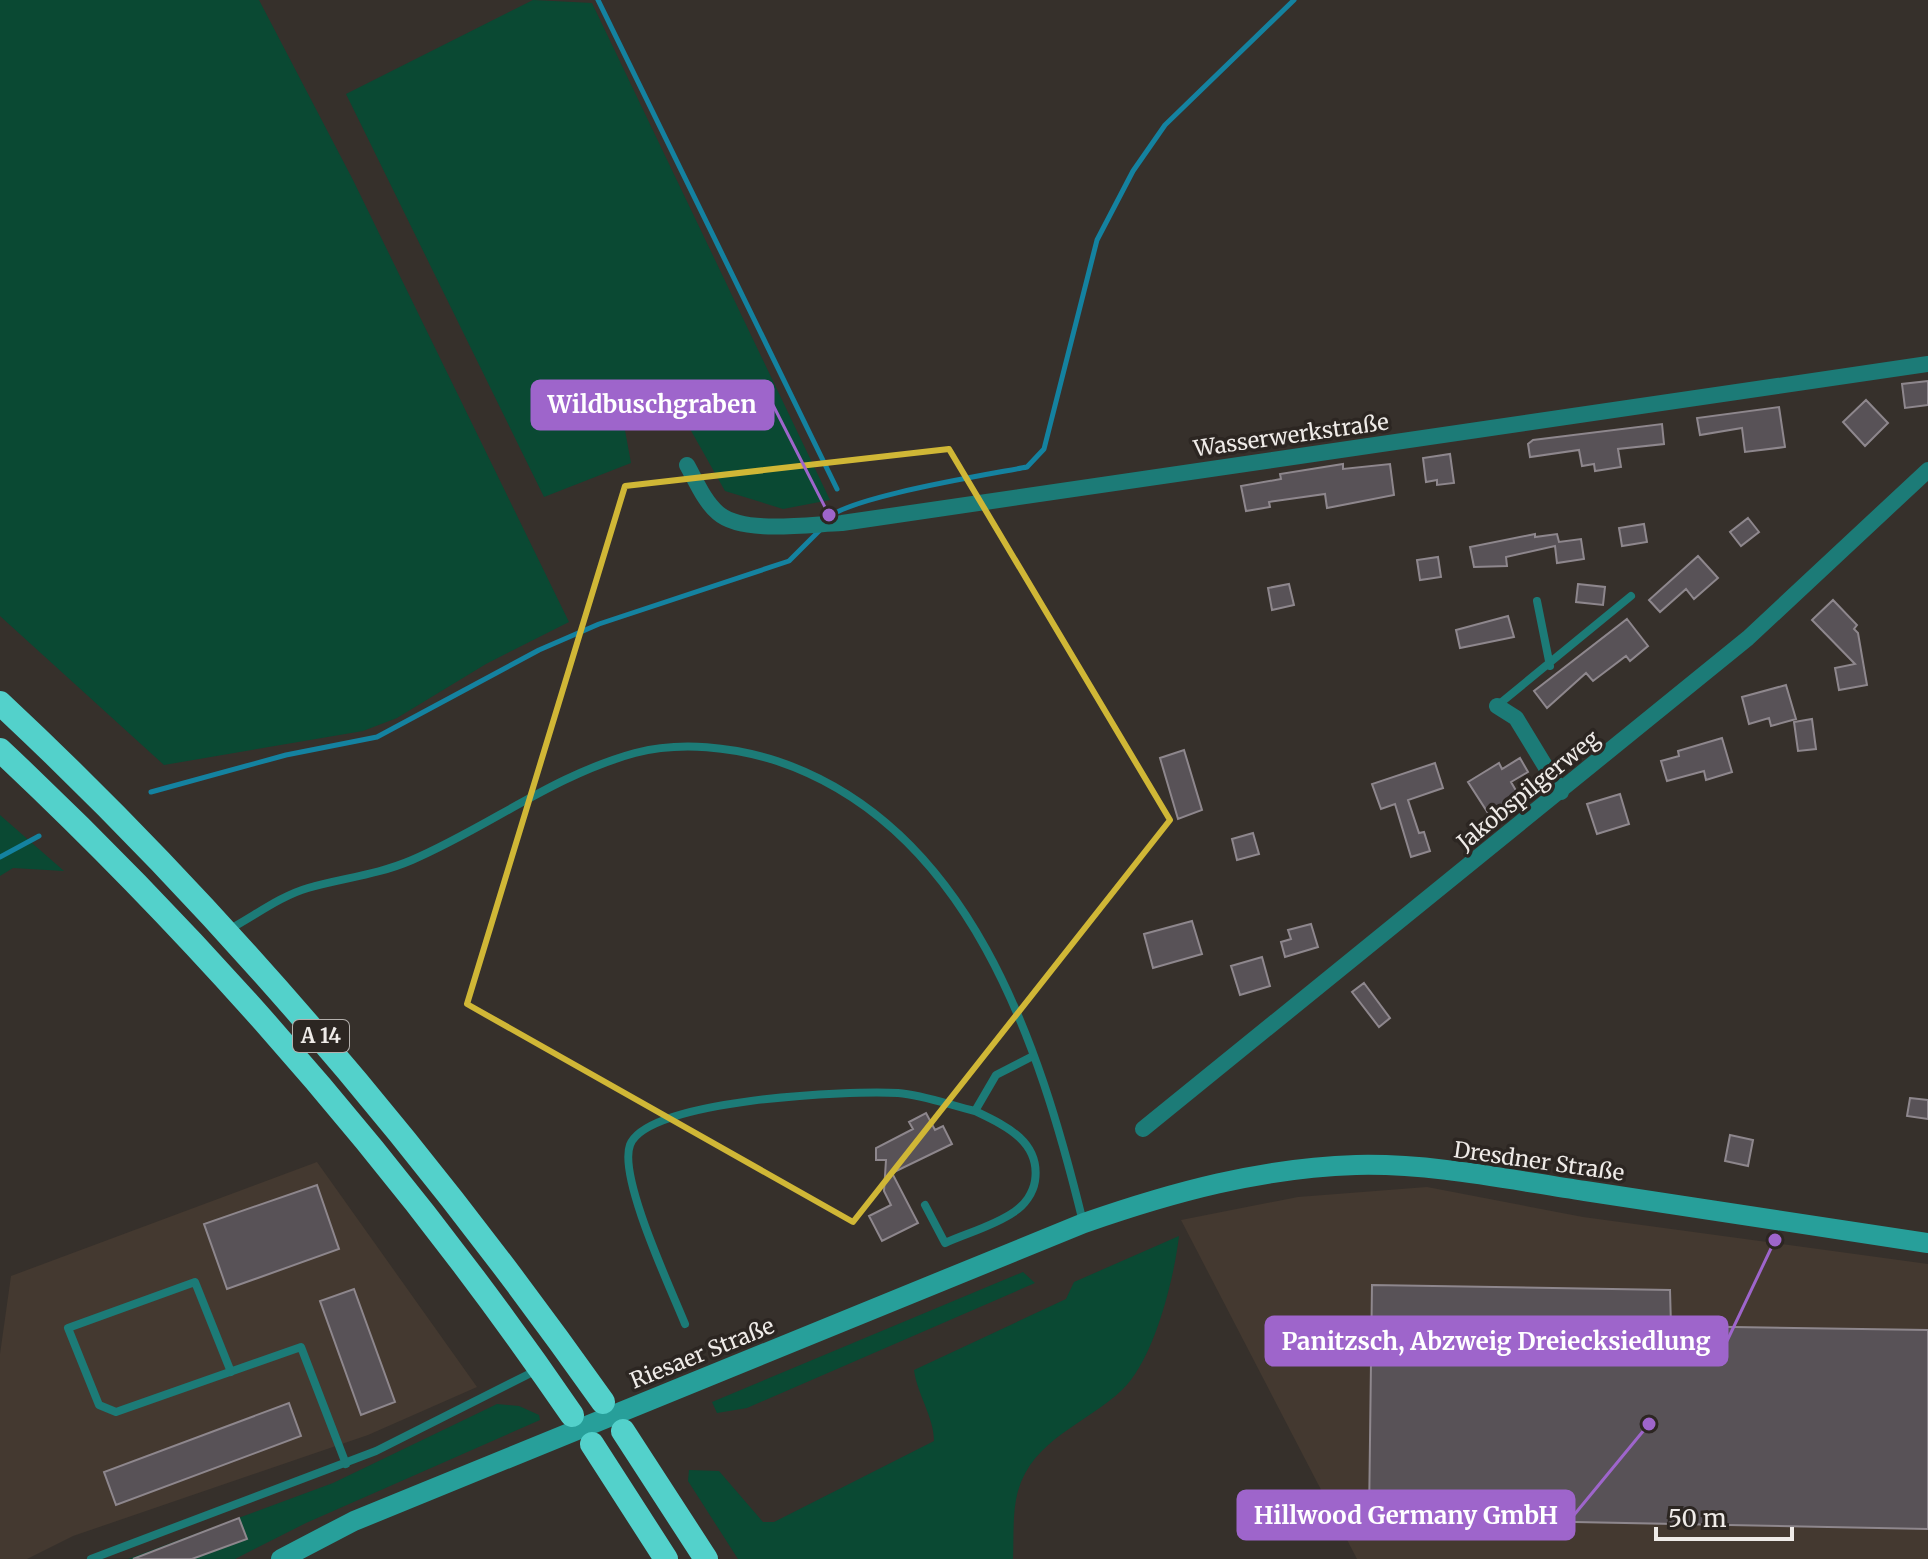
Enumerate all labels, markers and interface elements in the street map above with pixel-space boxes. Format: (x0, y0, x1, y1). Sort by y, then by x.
callout: Wildbuschgraben (532, 381, 773, 429)
text: Wildbuschgraben (547, 389, 757, 420)
street label: Wasserwerkstraße (1191, 407, 1390, 463)
street label: Jakobspilgerweg (1450, 724, 1605, 857)
road number: A 14 (293, 1020, 349, 1052)
street label: Dresdner Straße (1452, 1135, 1626, 1187)
street label: Riesaer Straße (626, 1311, 778, 1395)
callout: Panitzsch, Abzweig Dreiecksiedlung (1266, 1317, 1727, 1365)
text: Panitzsch, Abzweig Dreiecksiedlung (1282, 1326, 1710, 1357)
callout: Hillwood Germany GmbH (1238, 1491, 1574, 1539)
scale bar (1656, 1491, 1792, 1541)
text: Hillwood Germany GmbH (1254, 1500, 1558, 1531)
text: 50 m (1668, 1503, 1727, 1534)

